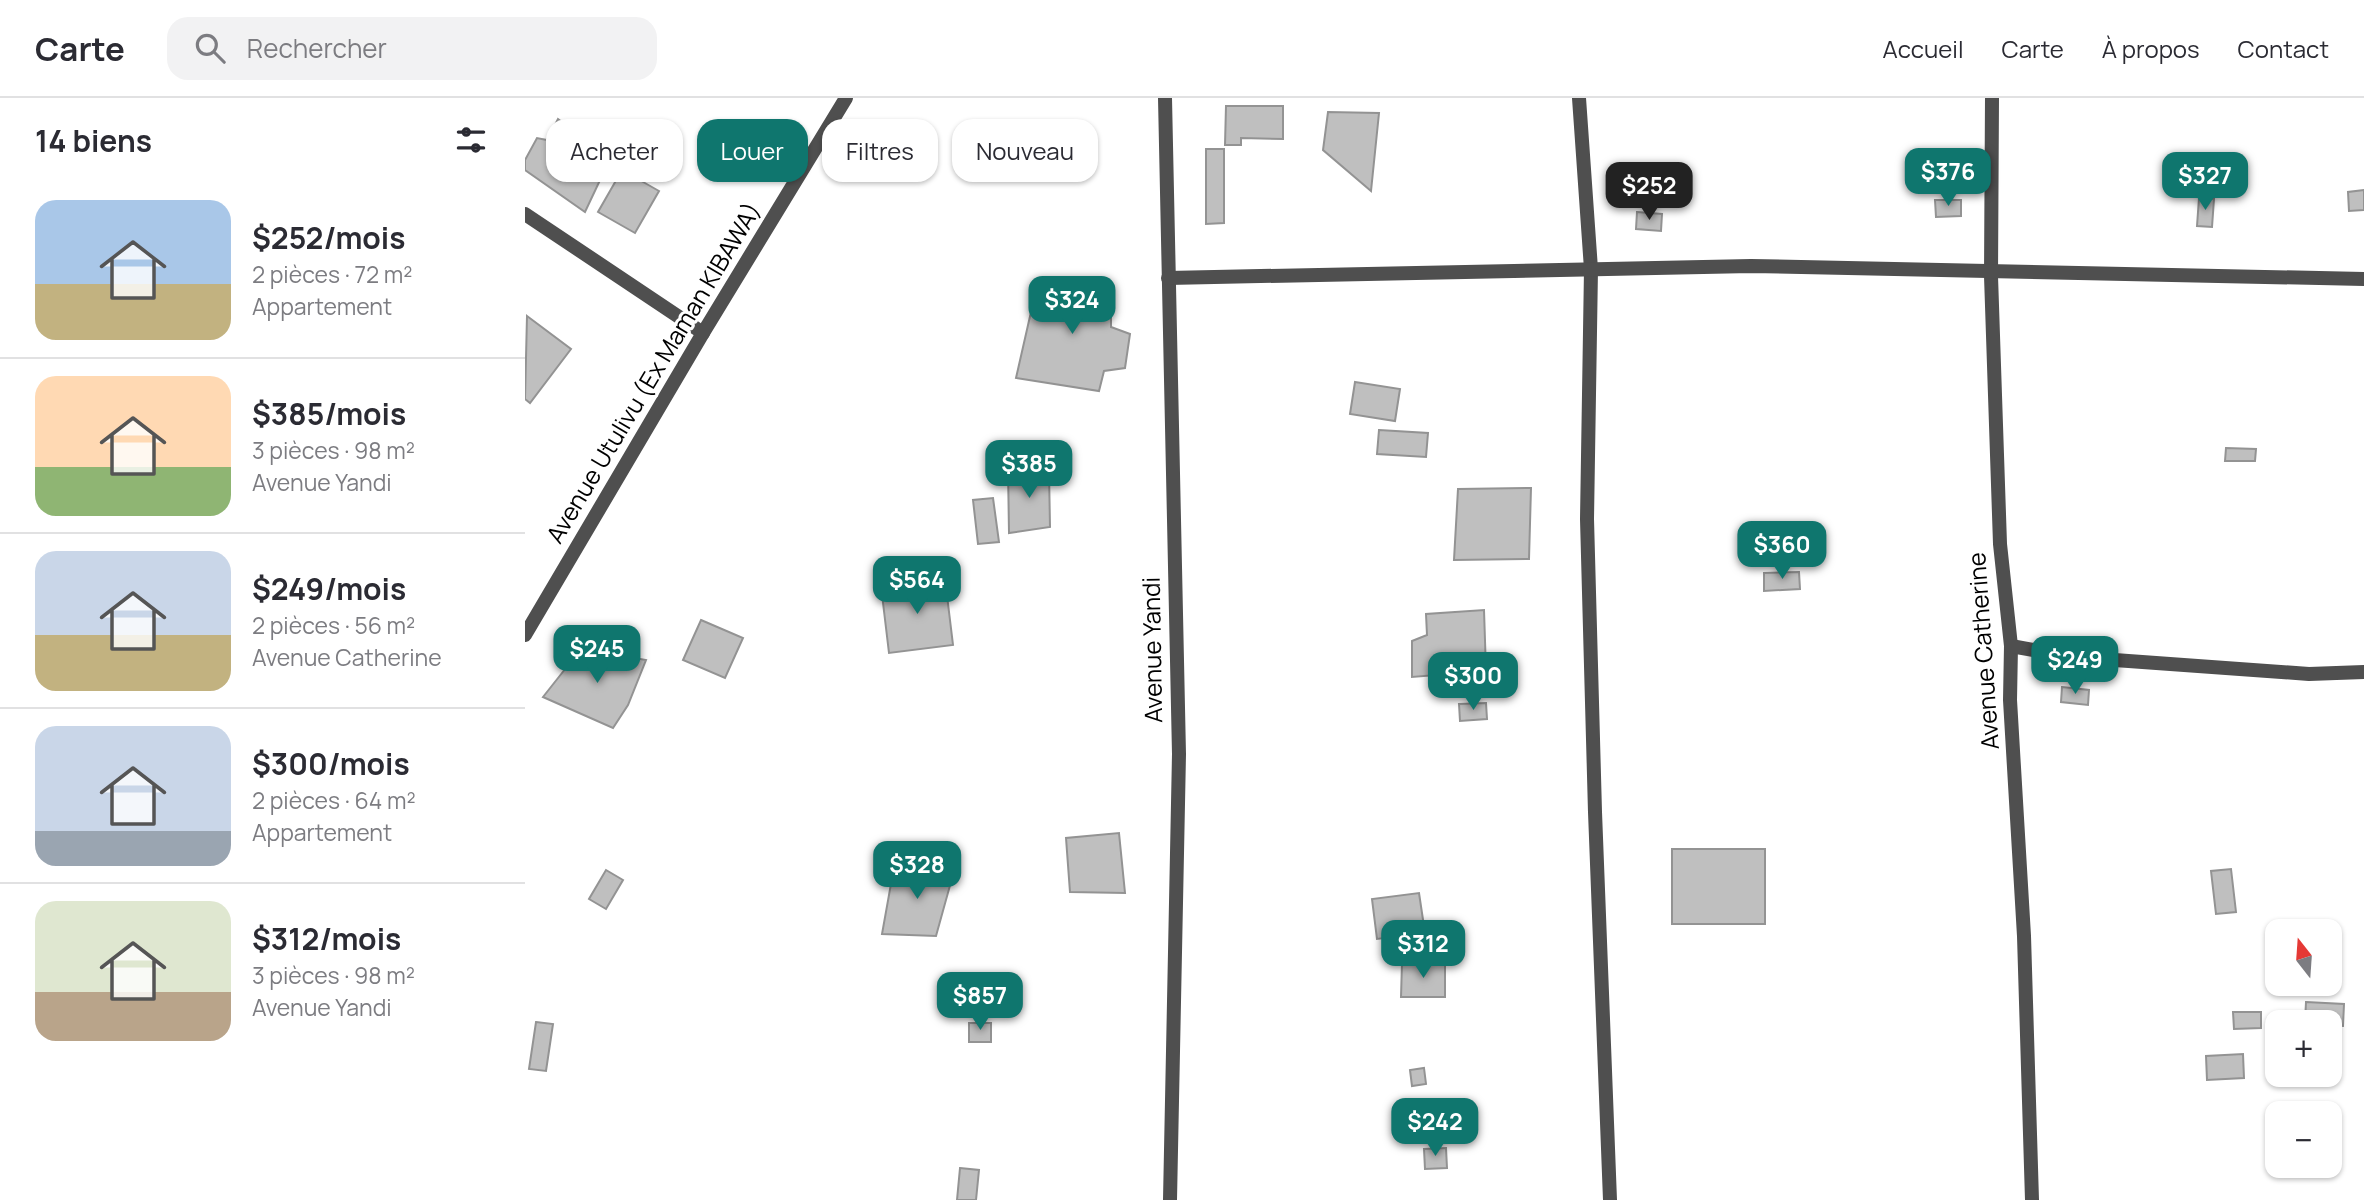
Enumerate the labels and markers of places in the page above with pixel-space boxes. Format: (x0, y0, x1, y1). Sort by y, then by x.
pin: $376 (1907, 148, 1989, 208)
pin: $327 (2164, 152, 2246, 212)
pin: $252 (1608, 162, 1690, 222)
pin: $324 (1031, 276, 1113, 336)
pin: $385 (988, 440, 1070, 500)
pin: $360 (1741, 522, 1823, 581)
pin: $564 (876, 556, 958, 616)
pin: $245 (556, 626, 638, 685)
pin: $249 (2034, 636, 2116, 696)
pin: $300 (1432, 652, 1514, 712)
pin: $328 (876, 842, 958, 901)
pin: $312 (1382, 920, 1464, 980)
pin: $857 (939, 972, 1021, 1032)
pin: $242 (1394, 1098, 1476, 1158)

